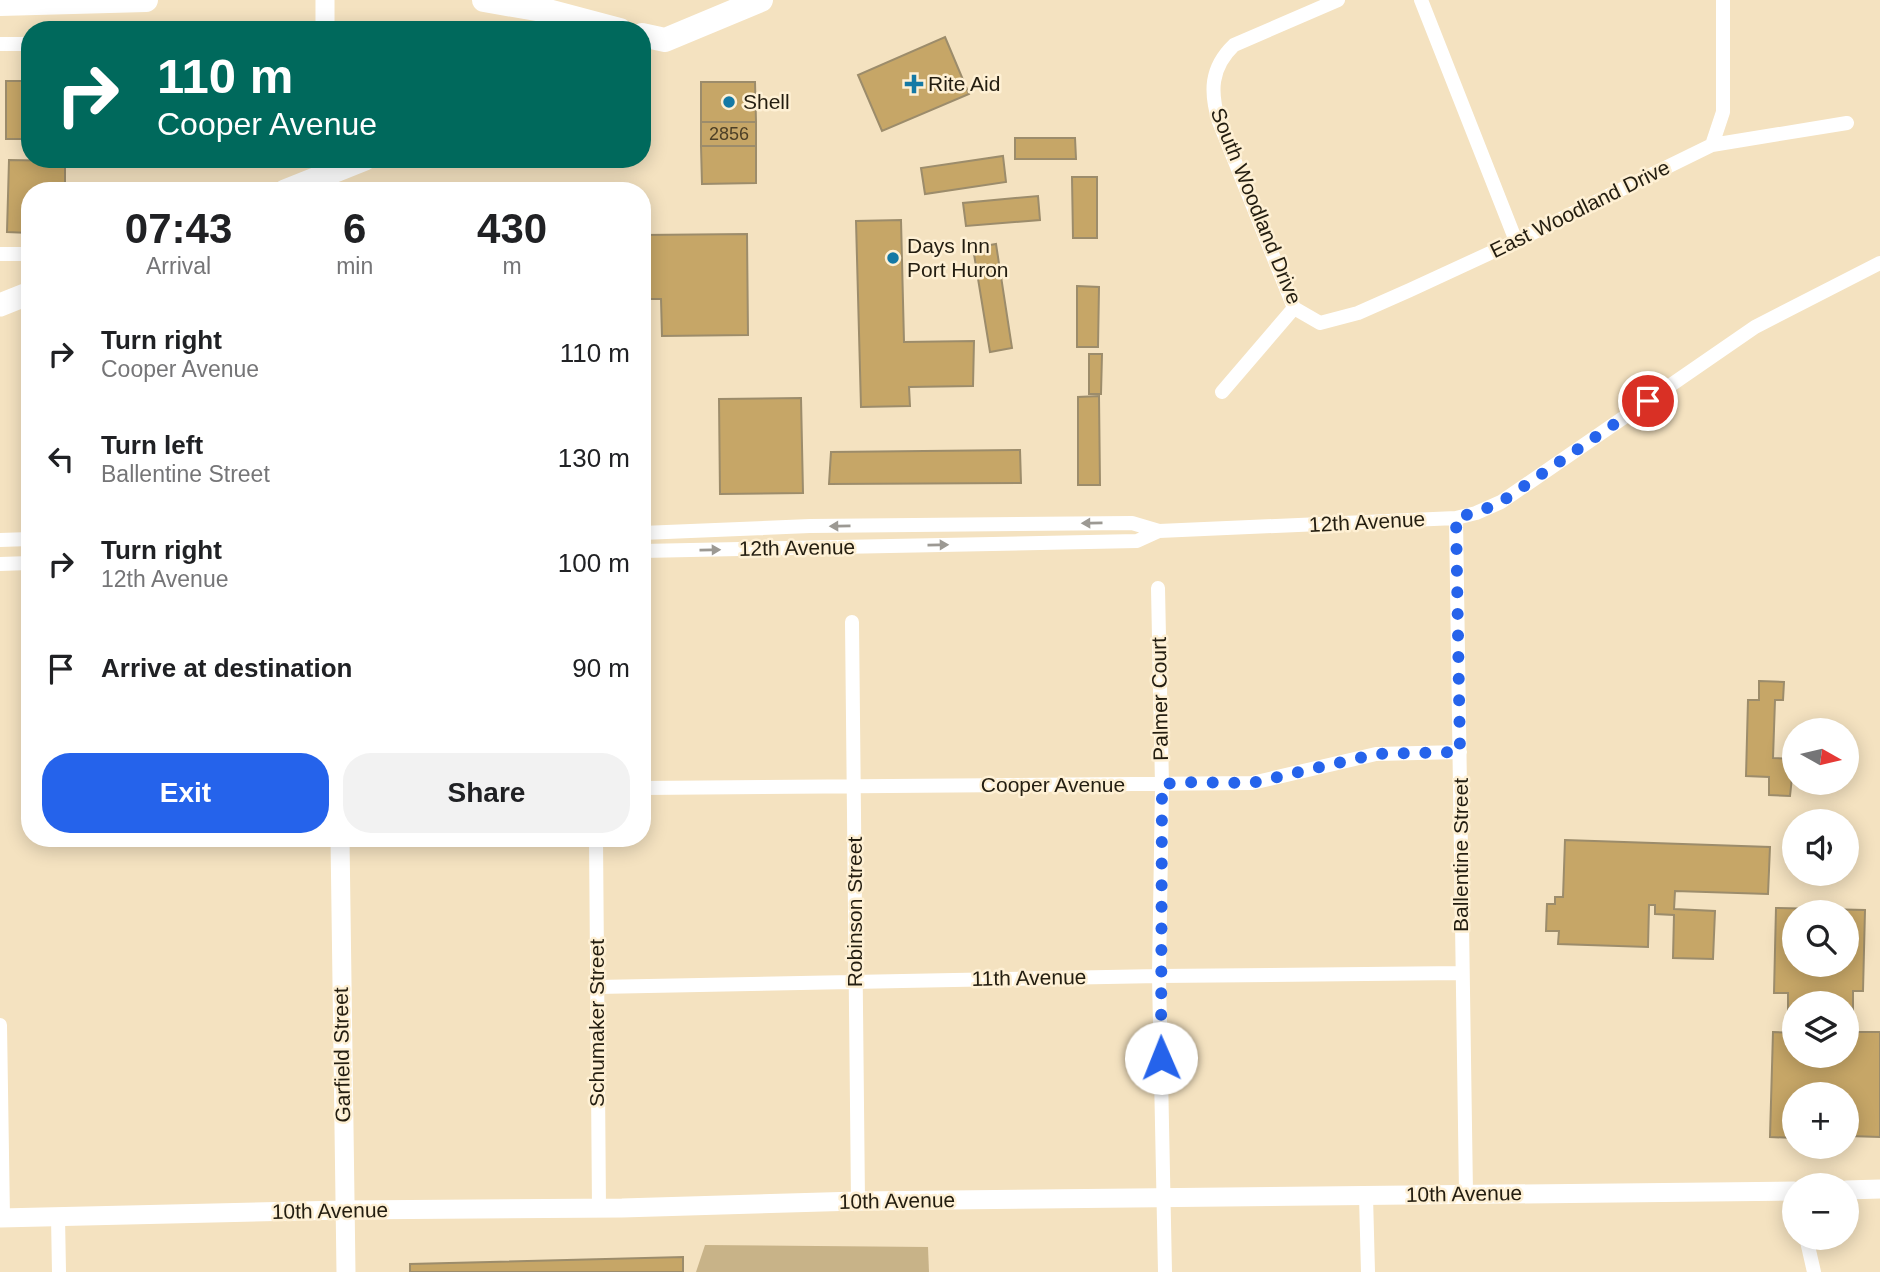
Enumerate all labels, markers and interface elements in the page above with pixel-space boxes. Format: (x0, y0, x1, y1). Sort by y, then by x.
icon: right (42, 49, 133, 140)
text: 110 m (157, 49, 293, 103)
place label: Rite Aid (928, 72, 1000, 95)
marker: Rite Aid (906, 76, 922, 92)
place label: Shell (743, 90, 790, 113)
marker: Shell (721, 94, 737, 110)
street label: South Woodland Drive (1207, 104, 1306, 307)
text: Cooper Avenue (157, 106, 377, 142)
house number: 2856 (709, 124, 749, 144)
street label: East Woodland Drive (1486, 155, 1673, 262)
text: 07:43 (125, 205, 232, 252)
text: 6 (343, 205, 366, 252)
text: 430 (477, 205, 547, 252)
place label: Days Inn Port Huron (907, 234, 1009, 281)
marker: Days Inn Port Huron (885, 250, 901, 266)
text: Arrival (146, 253, 211, 279)
text: min (336, 253, 373, 279)
text: m (503, 253, 522, 279)
text: Turn right (101, 325, 222, 355)
icon: right (42, 335, 80, 373)
text: 110 m (560, 338, 630, 368)
text: Cooper Avenue (101, 356, 259, 382)
pin (1618, 371, 1678, 431)
icon: arrive (1629, 382, 1667, 420)
text: Turn left (101, 430, 203, 460)
icon: left (42, 440, 80, 478)
text: 130 m (558, 443, 630, 473)
text: Ballentine Street (101, 461, 270, 487)
street label: 12th Avenue (1308, 507, 1426, 536)
one-way arrow (1081, 517, 1103, 529)
one-way arrow (829, 520, 851, 532)
text: Turn right (101, 535, 222, 565)
street label: 12th Avenue (739, 535, 855, 560)
one-way arrow (927, 539, 949, 551)
one-way arrow (700, 544, 722, 555)
icon: right (42, 545, 80, 583)
text: 100 m (558, 548, 630, 578)
text: 12th Avenue (101, 566, 228, 592)
street label: Palmer Court (1147, 637, 1172, 761)
icon: arrive (42, 650, 80, 688)
text: Arrive at destination (101, 653, 352, 683)
text: 90 m (572, 653, 630, 683)
north arrow (1782, 718, 1858, 794)
map controls (1782, 718, 1859, 1250)
button: Exit (42, 753, 329, 833)
button: Share (343, 753, 630, 833)
street label: Cooper Avenue (981, 773, 1125, 796)
street label: Ballentine Street (1449, 778, 1472, 932)
button: sound (1782, 809, 1859, 886)
street label: Robinson Street (843, 837, 866, 987)
button: search (1782, 900, 1859, 977)
street label: Schumaker Street (585, 939, 608, 1107)
street label: 11th Avenue (971, 965, 1087, 990)
street label: Garfield Street (329, 987, 354, 1123)
button: layers (1782, 991, 1859, 1068)
position arrow (1124, 1021, 1198, 1095)
button: + (1782, 1082, 1859, 1159)
button: − (1782, 1173, 1859, 1250)
street label: 10th Avenue (1406, 1181, 1522, 1206)
street label: 10th Avenue (839, 1188, 955, 1213)
street label: 10th Avenue (272, 1198, 388, 1223)

